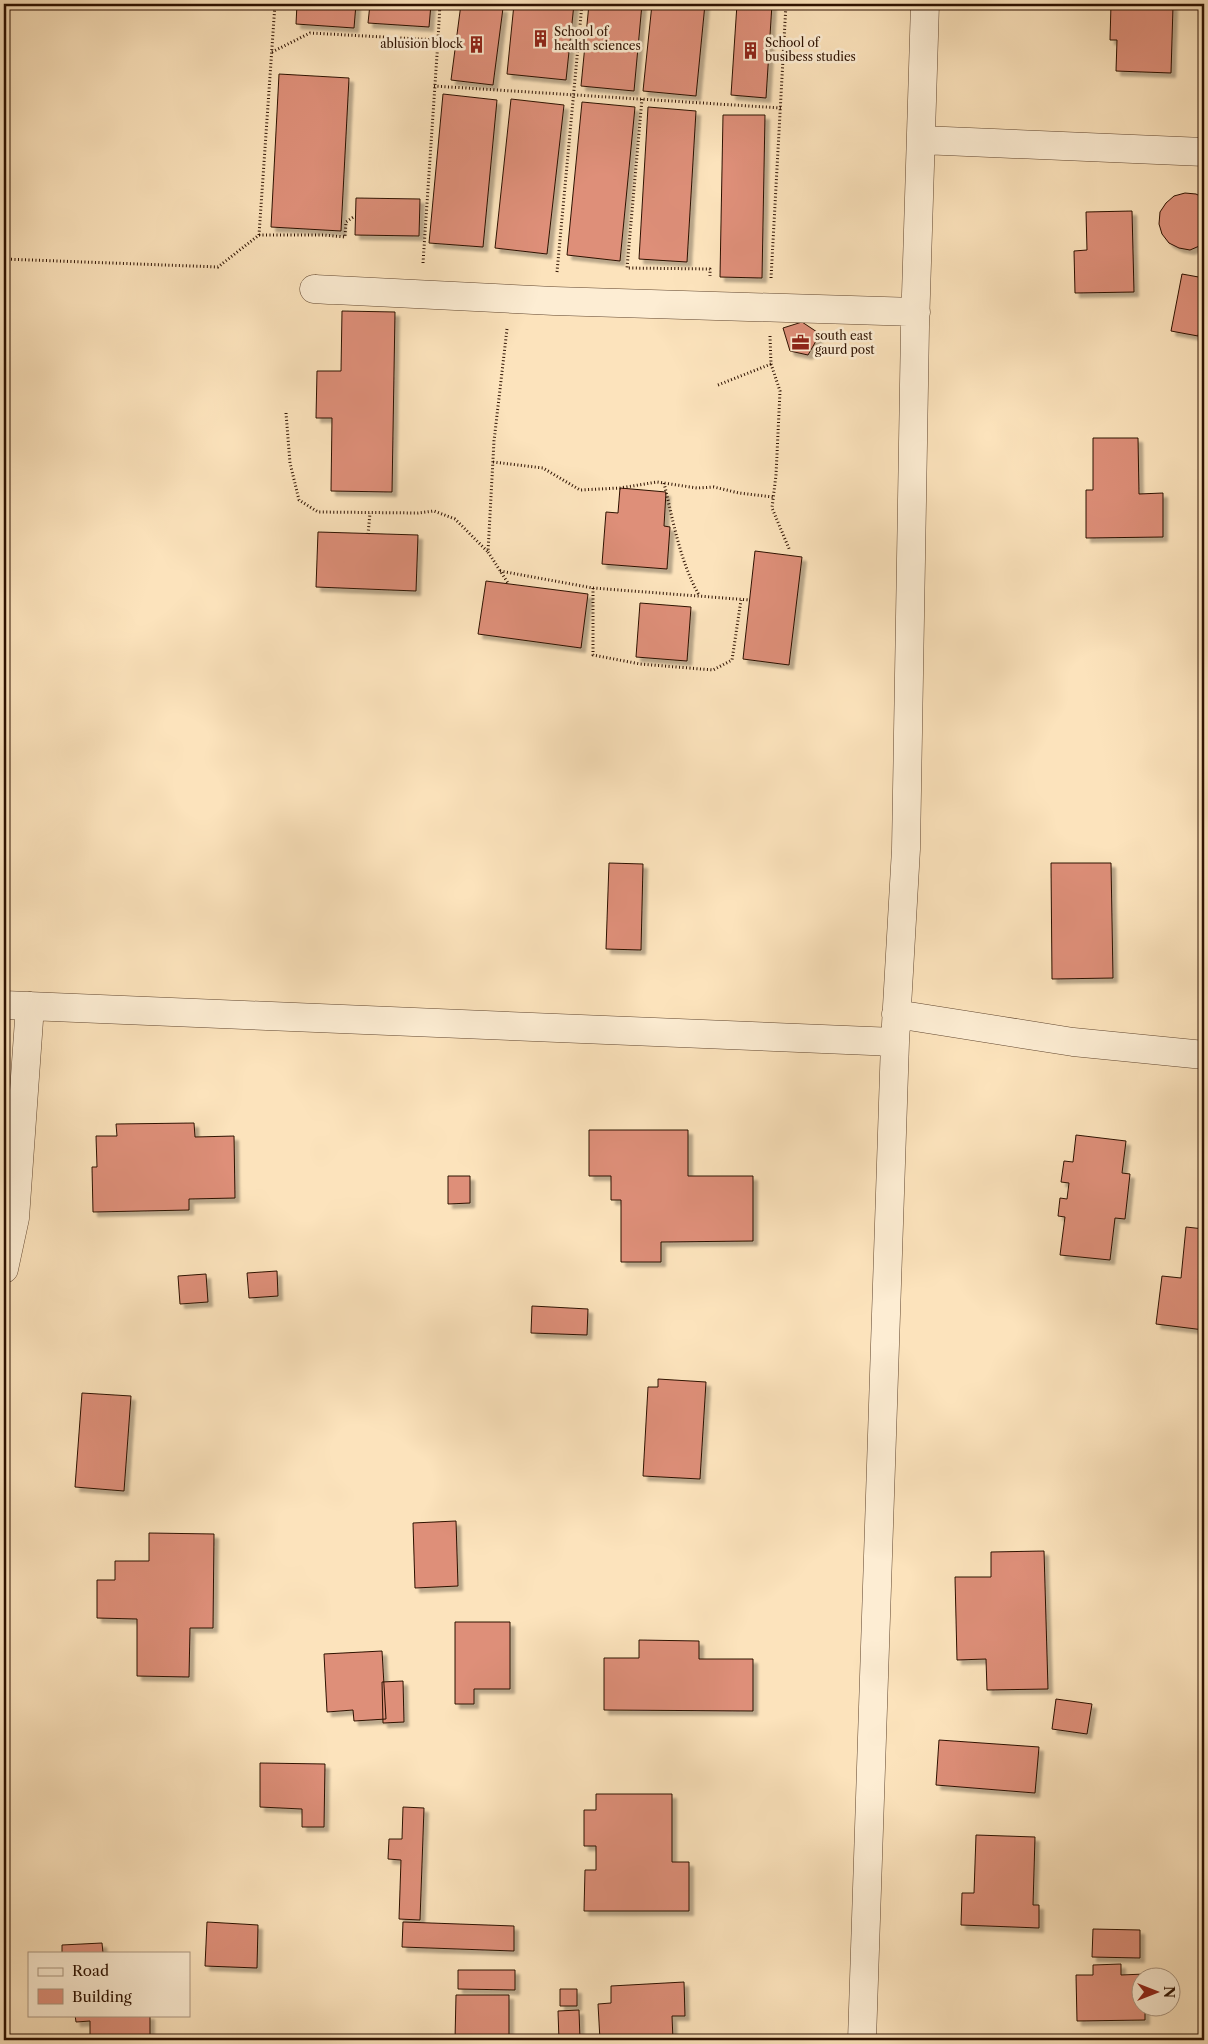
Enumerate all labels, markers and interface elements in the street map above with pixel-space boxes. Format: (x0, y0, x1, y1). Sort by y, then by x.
place label: School of health sciences (554, 24, 641, 53)
building icon: School of health sciences (530, 29, 550, 49)
building icon: ablusion block (467, 34, 487, 54)
place label: School of busibess studies (765, 35, 856, 64)
place label: ablusion block (380, 36, 464, 51)
building icon: School of busibess studies (741, 40, 761, 60)
place label: south east gaurd post (815, 328, 875, 357)
office icon: south east gaurd post (791, 333, 811, 353)
legend (28, 1952, 190, 2016)
text: Road (72, 1961, 109, 1980)
north arrow (1130, 1966, 1180, 2016)
text: N (1160, 1986, 1178, 1998)
text: Building (72, 1987, 132, 2006)

